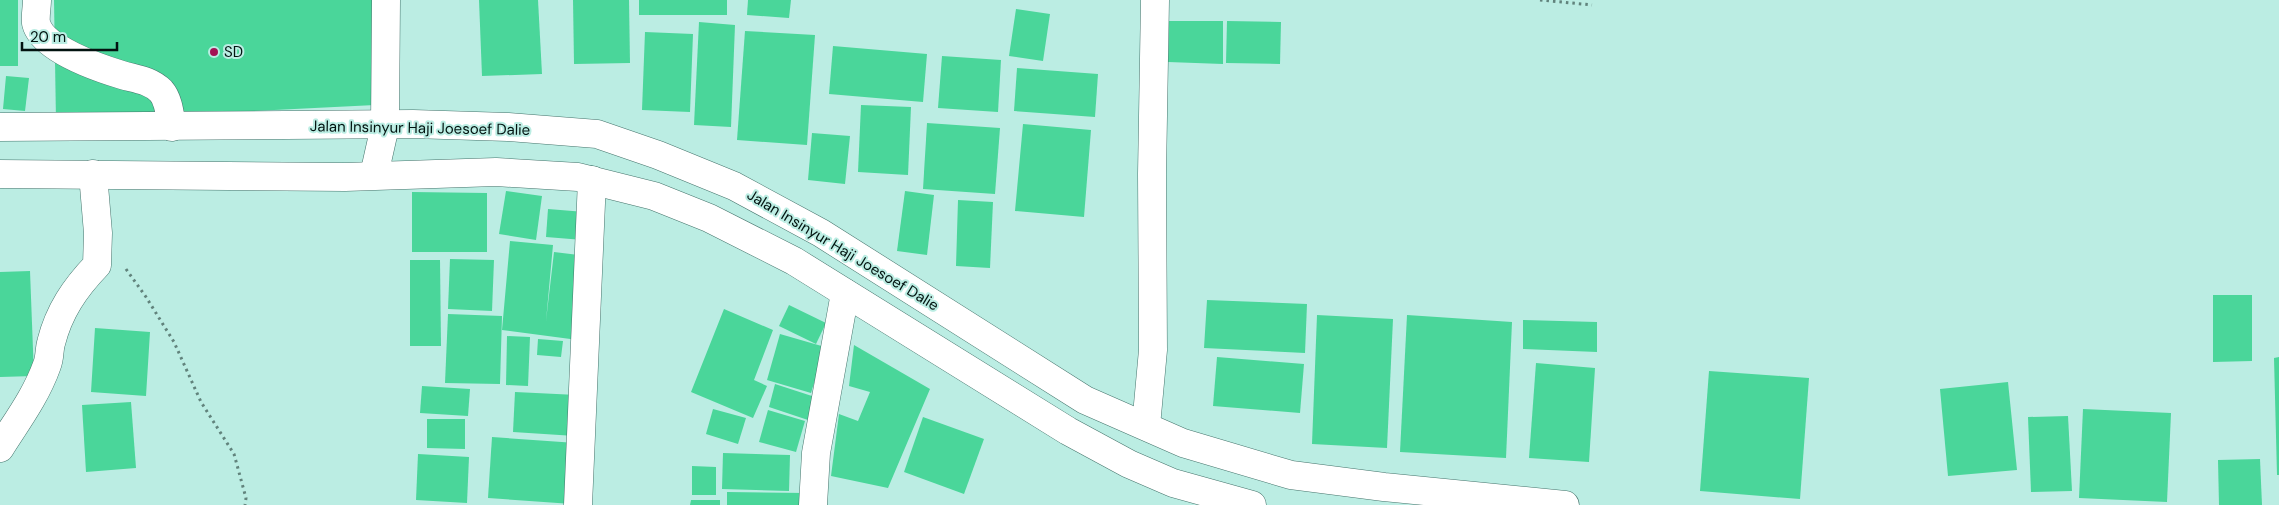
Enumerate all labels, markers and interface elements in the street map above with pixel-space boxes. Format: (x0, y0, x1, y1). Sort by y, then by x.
scale bar (22, 20, 118, 52)
text: 20 m (30, 27, 66, 47)
place label: SD (224, 42, 243, 62)
marker: SD (208, 46, 220, 58)
street label: Jalan Insinyur Haji Joesoef Dalie (310, 116, 530, 140)
street label: Jalan Insinyur Haji Joesoef Dalie (743, 185, 943, 315)

